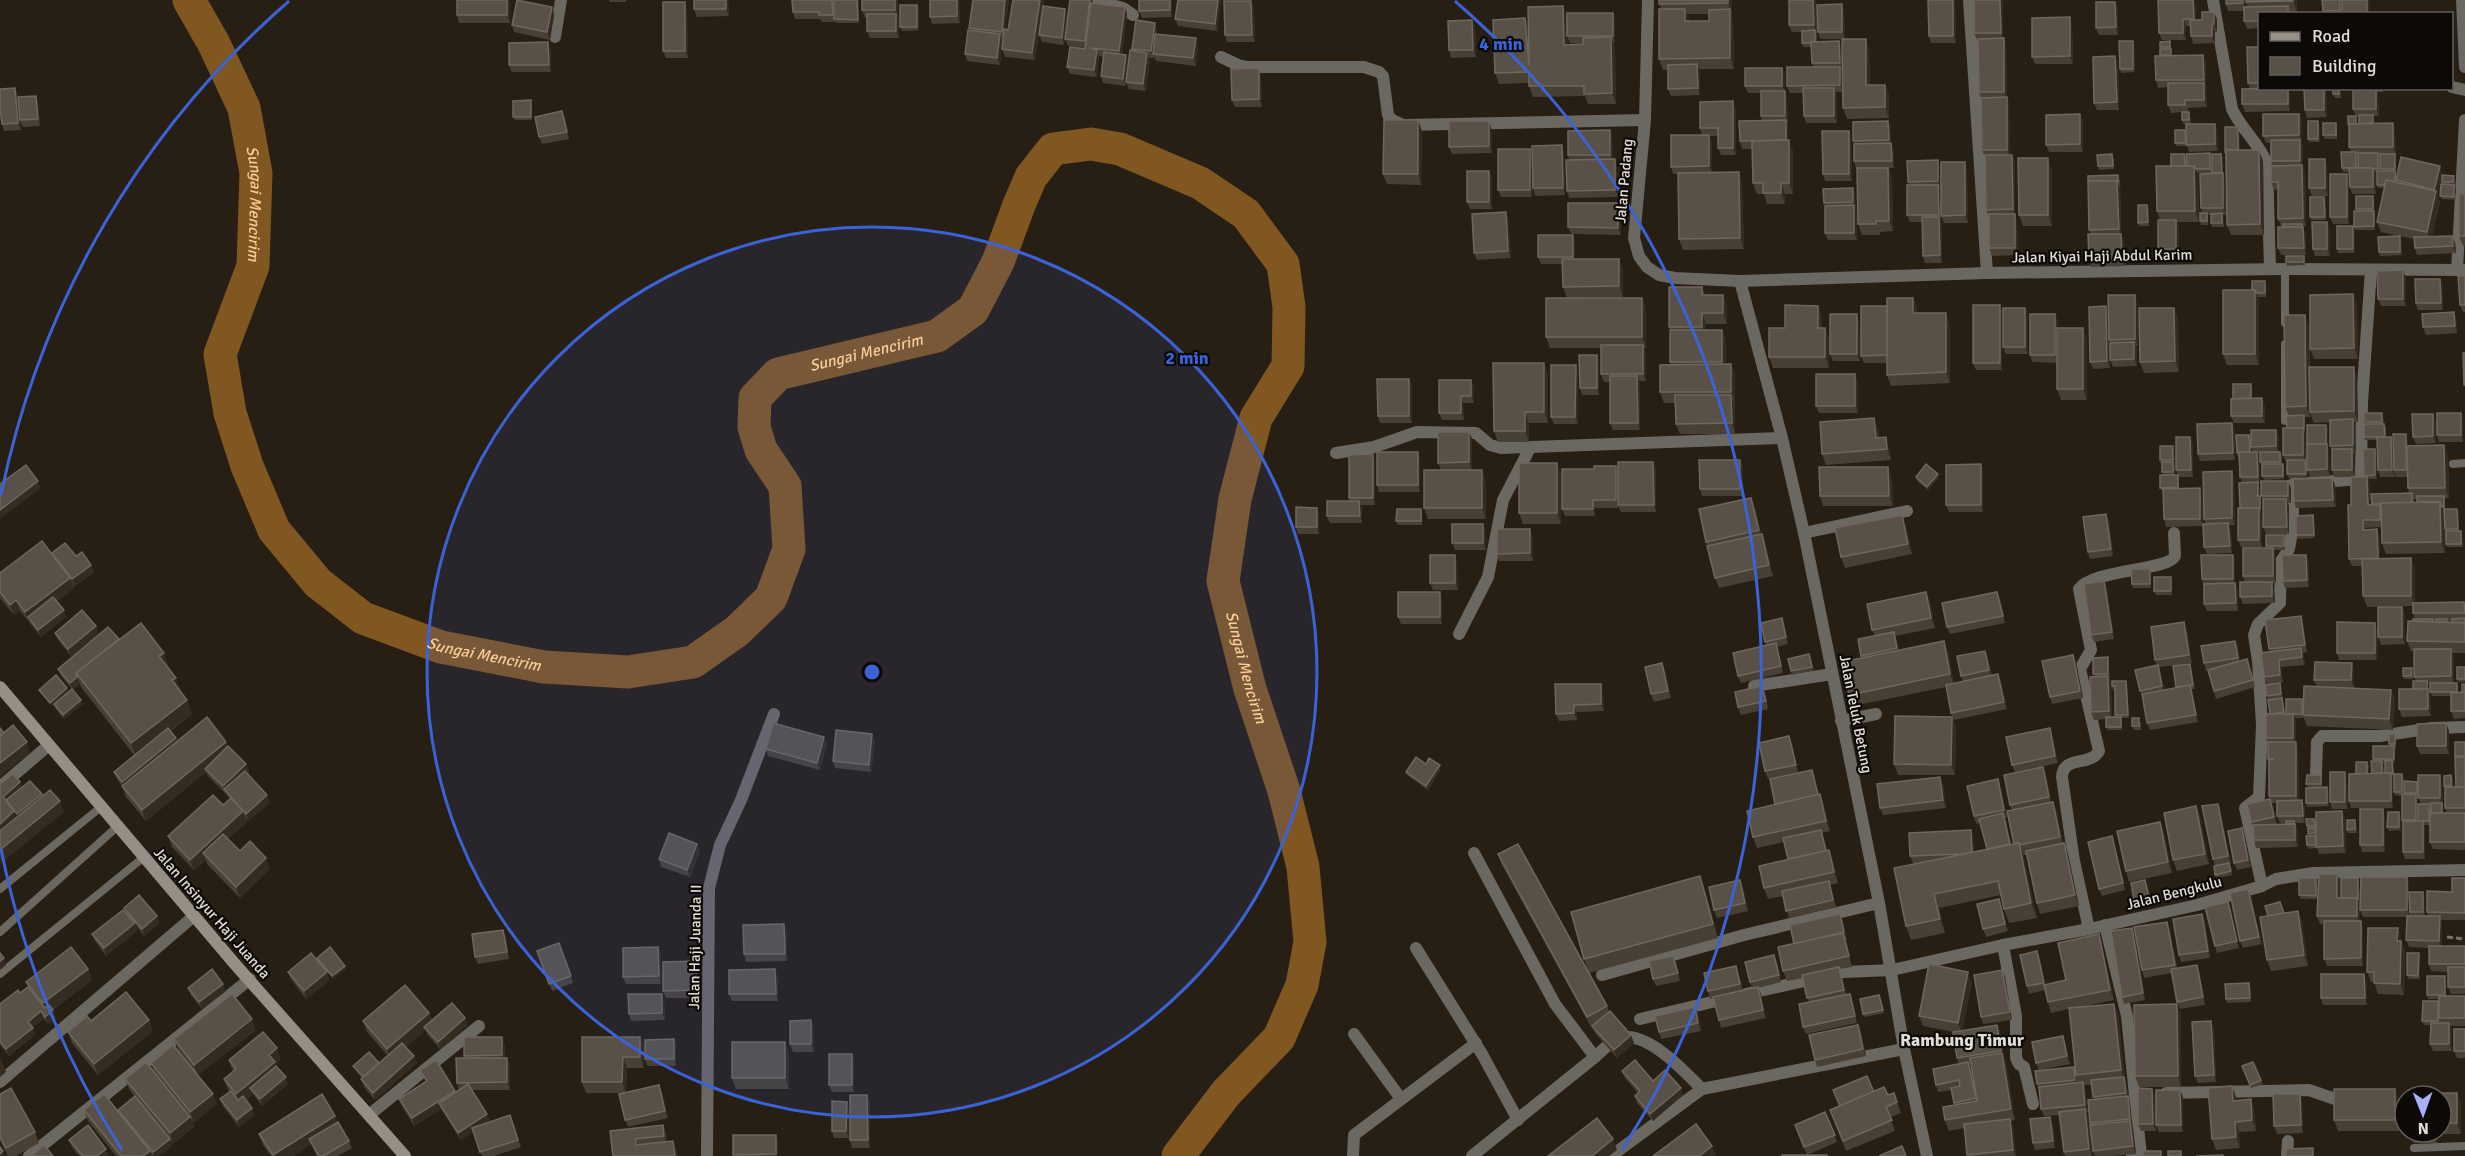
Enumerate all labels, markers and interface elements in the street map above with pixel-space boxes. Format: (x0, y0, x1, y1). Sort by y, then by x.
legend (2258, 12, 2453, 90)
text: Road (2312, 25, 2351, 47)
text: 4 min (1479, 33, 1523, 55)
text: Building (2312, 55, 2376, 77)
street label: Jalan Padang (1611, 138, 1637, 224)
water label: Sungai Mencirim (241, 144, 266, 263)
street label: Jalan Kiyai Haji Abdul Karim (2011, 245, 2193, 267)
water label: Sungai Mencirim (807, 329, 926, 376)
text: 2 min (1165, 347, 1209, 369)
water label: Sungai Mencirim (1221, 609, 1271, 727)
water label: Sungai Mencirim (424, 633, 544, 676)
street label: Jalan Teluk Betung (1836, 653, 1876, 775)
centre of rings (862, 662, 882, 682)
street label: Jalan Insinyur Haji Juanda (150, 844, 274, 982)
street label: Jalan Bengkulu (2124, 872, 2224, 914)
street label: Jalan Haji Juanda II (685, 884, 705, 1010)
district label: Rambung Timur (1900, 1029, 2025, 1051)
north arrow (2393, 1084, 2453, 1144)
text: N (2418, 1118, 2429, 1138)

